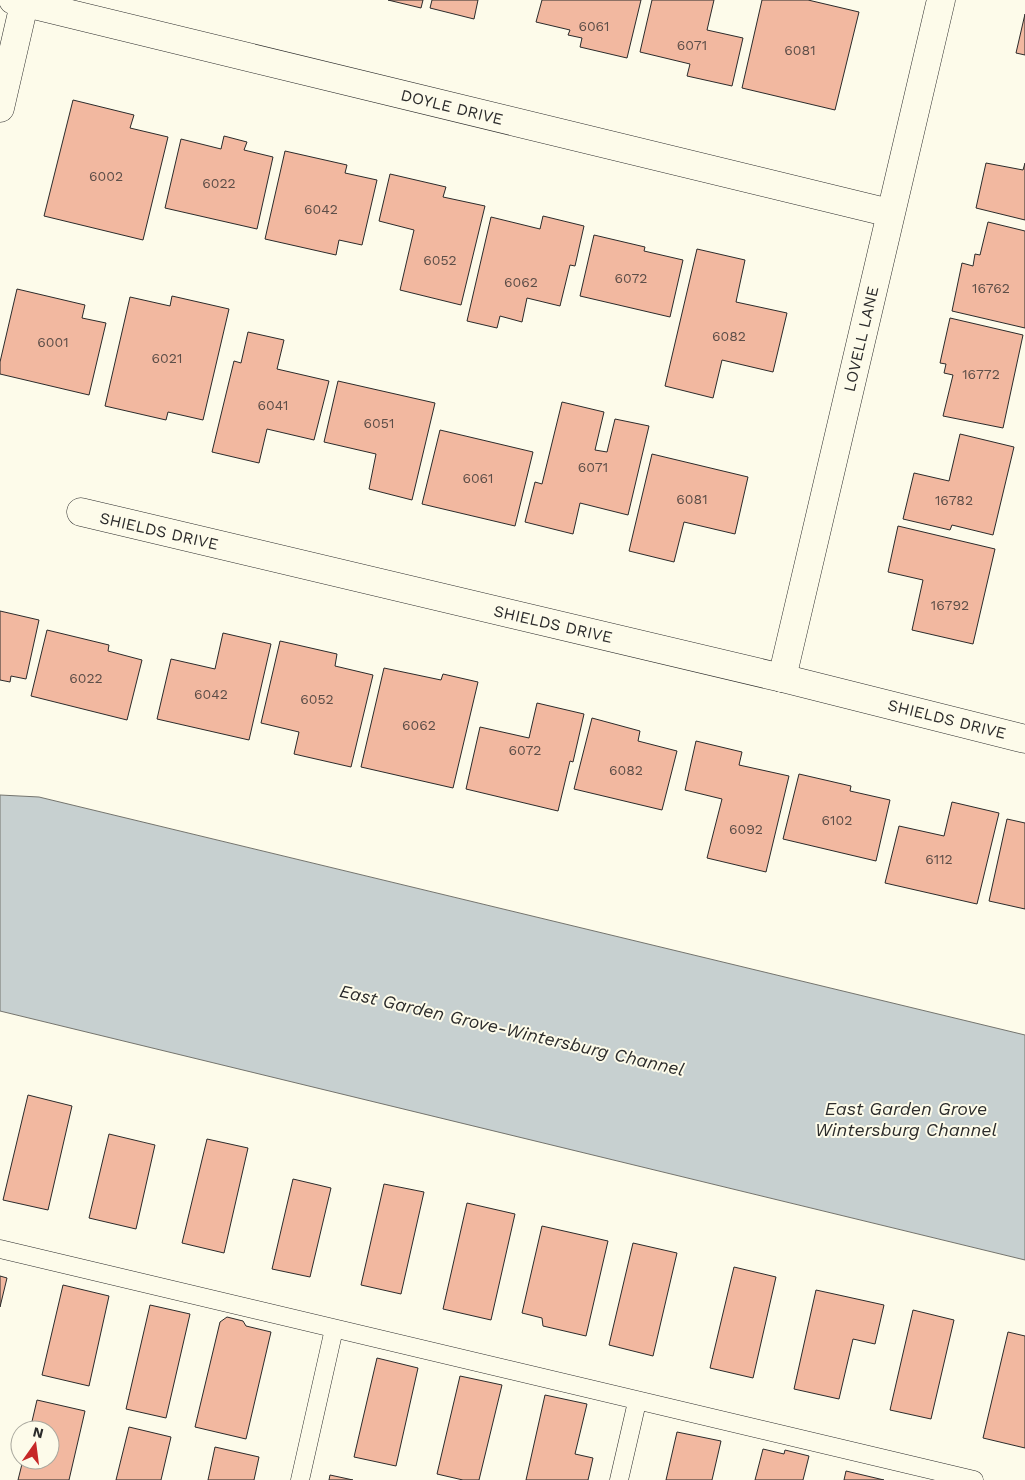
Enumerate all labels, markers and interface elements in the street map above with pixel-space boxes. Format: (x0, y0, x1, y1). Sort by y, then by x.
house number: 6061 (578, 18, 610, 34)
house number: 6071 (677, 37, 707, 53)
house number: 6081 (784, 42, 816, 58)
street label: DOYLE DRIVE (399, 85, 505, 129)
house number: 6002 (89, 168, 123, 184)
house number: 6022 (202, 175, 236, 191)
house number: 6042 (304, 201, 338, 217)
house number: 6052 (423, 252, 457, 268)
house number: 6072 (615, 270, 647, 286)
house number: 6062 (504, 274, 538, 290)
house number: 16762 (972, 280, 1010, 296)
street label: LOVELL LANE (840, 284, 882, 394)
house number: 6082 (712, 328, 746, 344)
house number: 6001 (37, 334, 69, 350)
house number: 6021 (152, 350, 182, 366)
house number: 16772 (962, 366, 1000, 382)
house number: 6041 (257, 397, 289, 413)
house number: 6051 (364, 415, 394, 431)
house number: 6071 (578, 459, 608, 475)
house number: 6061 (462, 470, 494, 486)
house number: 6081 (676, 491, 708, 507)
house number: 16782 (935, 492, 973, 508)
street label: SHIELDS DRIVE (98, 508, 220, 554)
house number: 16792 (931, 597, 969, 613)
street label: SHIELDS DRIVE (492, 601, 614, 647)
house number: 6022 (69, 670, 103, 686)
house number: 6042 (194, 686, 228, 702)
house number: 6052 (300, 691, 334, 707)
street label: SHIELDS DRIVE (886, 695, 1008, 743)
house number: 6062 (402, 717, 436, 733)
house number: 6072 (509, 742, 541, 758)
house number: 6082 (609, 762, 643, 778)
house number: 6102 (822, 812, 852, 828)
house number: 6092 (729, 821, 763, 837)
house number: 6112 (925, 851, 953, 867)
water label: East Garden Grove-Wintersburg Channel (338, 980, 686, 1080)
water label: East Garden Grove Wintersburg Channel (815, 1098, 997, 1140)
north arrow (10, 1420, 60, 1470)
text: N (31, 1423, 45, 1441)

